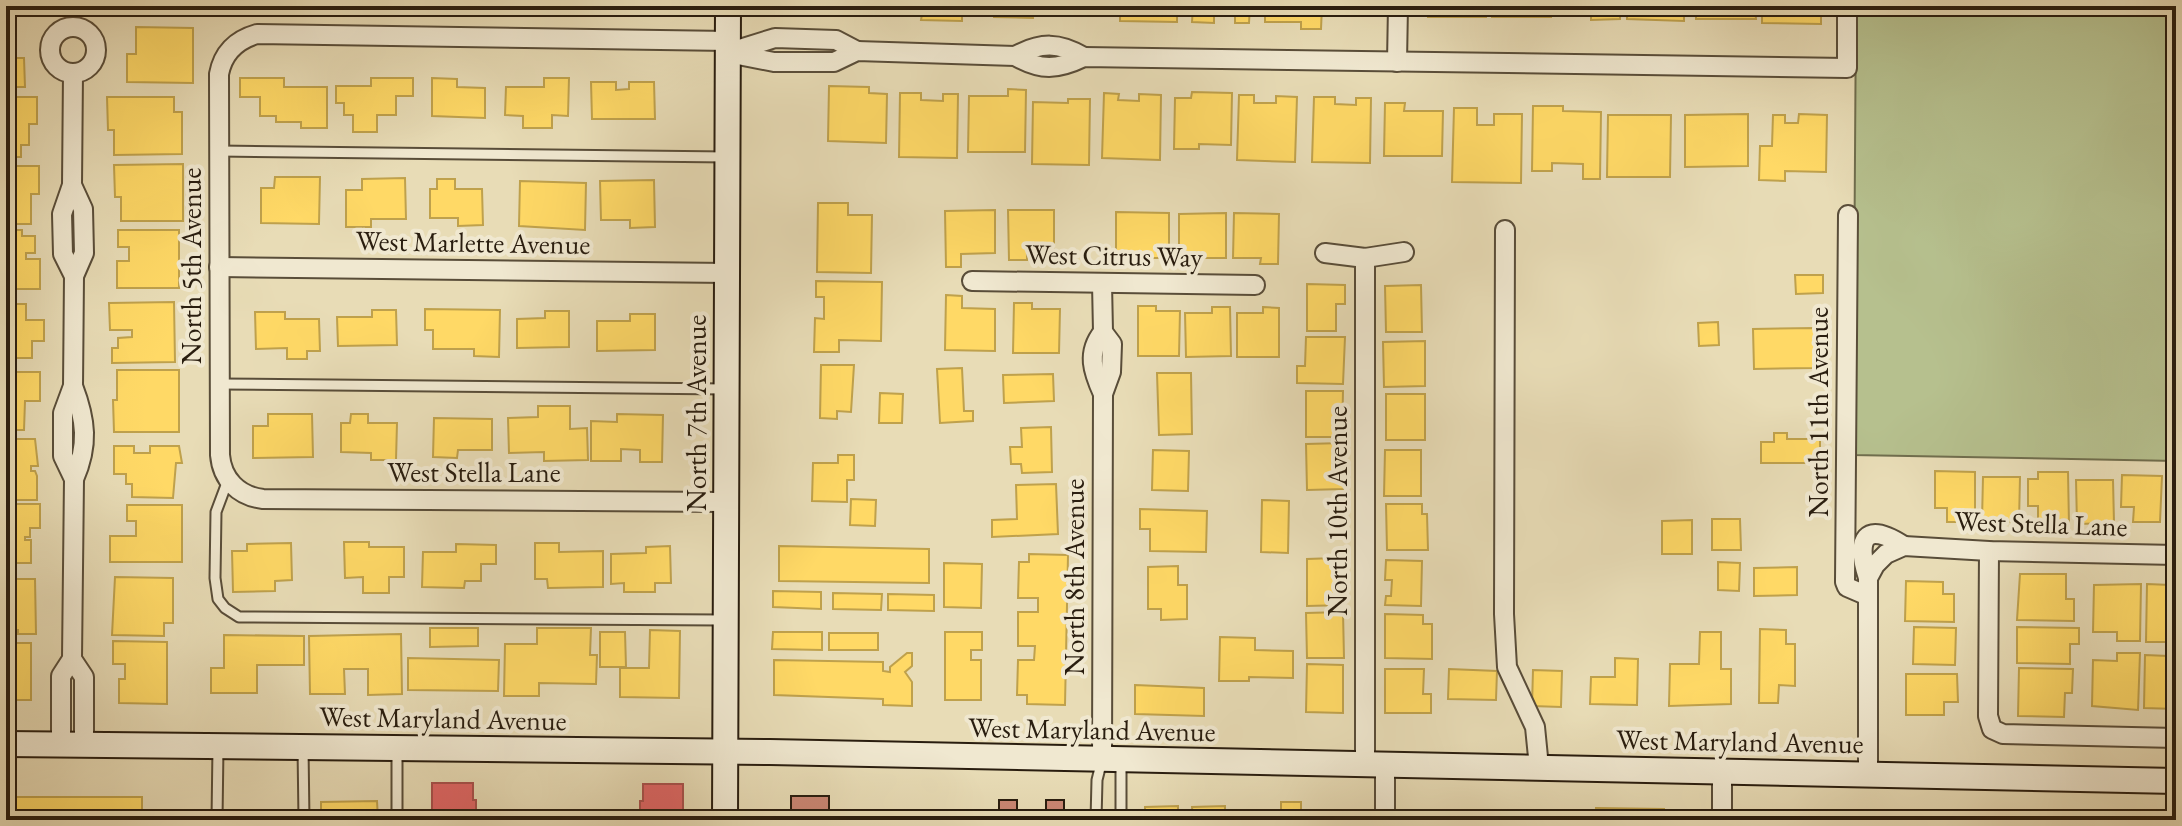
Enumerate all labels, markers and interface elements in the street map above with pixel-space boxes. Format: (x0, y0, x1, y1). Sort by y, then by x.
street label: North 5th Avenue (173, 168, 209, 364)
street label: West Marlette Avenue (355, 222, 591, 262)
street label: West Citrus Way (1025, 235, 1204, 275)
street label: North 11th Avenue (1800, 307, 1836, 517)
street label: North 7th Avenue (678, 315, 714, 511)
street label: North 10th Avenue (1319, 406, 1355, 616)
street label: West Stella Lane (387, 454, 561, 490)
street label: North 8th Avenue (1056, 479, 1092, 675)
street label: West Stella Lane (1954, 502, 2128, 544)
street label: West Maryland Avenue (319, 698, 567, 738)
street label: West Maryland Avenue (968, 709, 1216, 749)
street label: West Maryland Avenue (1616, 721, 1864, 761)

